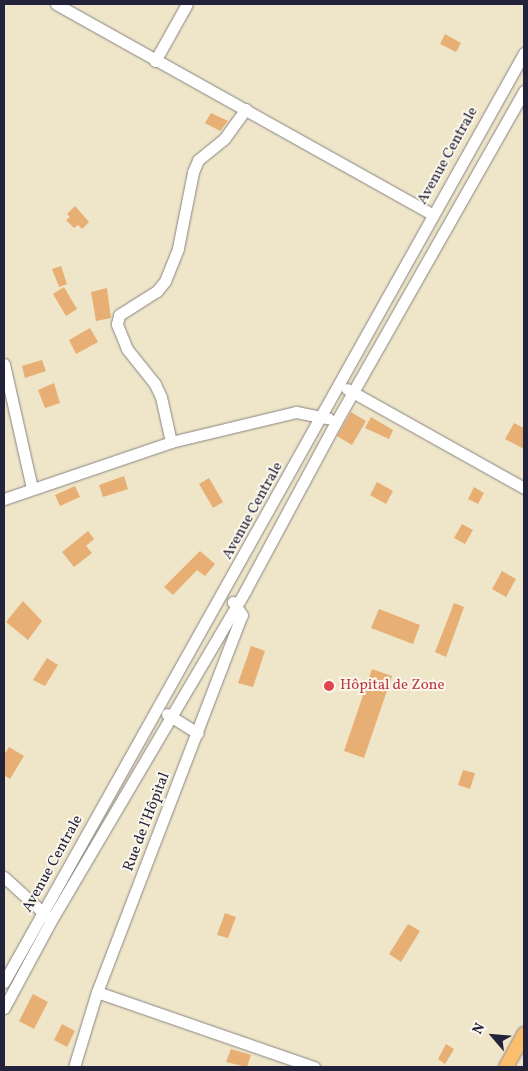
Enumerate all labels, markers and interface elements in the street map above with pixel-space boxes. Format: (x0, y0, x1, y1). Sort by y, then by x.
street label: Avenue Centrale (414, 104, 482, 208)
street label: Avenue Centrale (219, 459, 287, 563)
place label: Hôpital de Zone (340, 677, 445, 695)
marker: Hôpital de Zone (322, 679, 336, 693)
street label: Rue de l'Hôpital (120, 770, 174, 874)
street label: Avenue Centrale (19, 812, 87, 916)
north arrow (468, 1011, 518, 1061)
text: N (468, 1020, 490, 1038)

